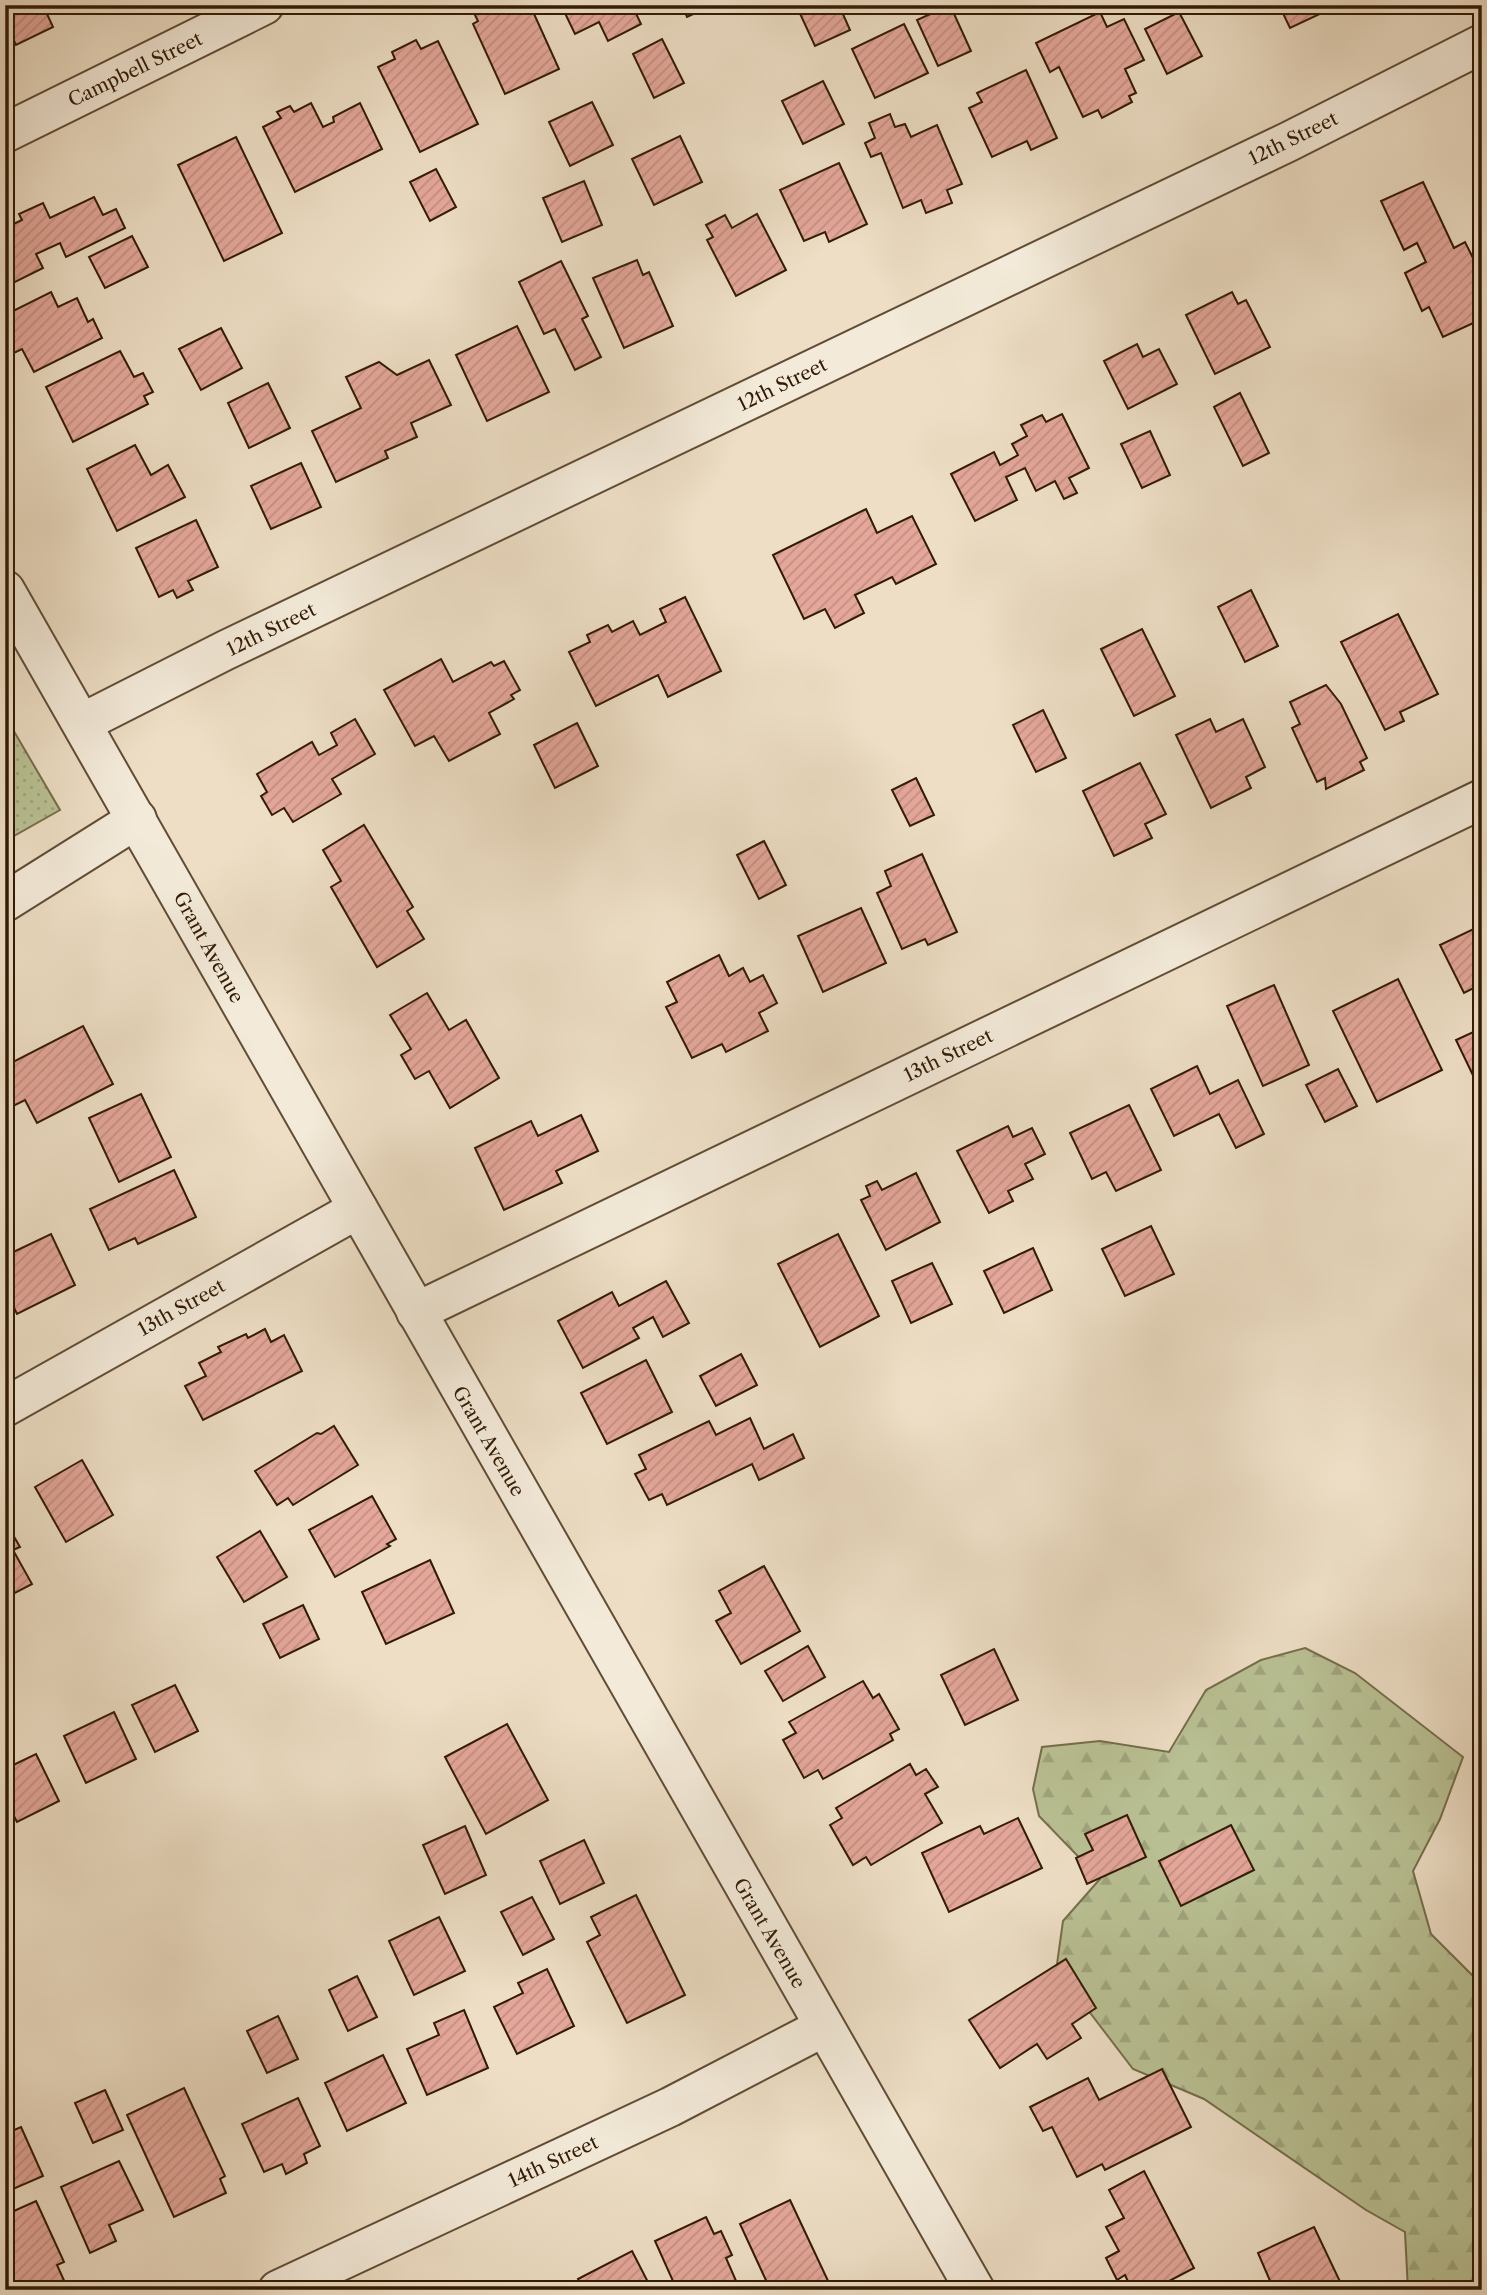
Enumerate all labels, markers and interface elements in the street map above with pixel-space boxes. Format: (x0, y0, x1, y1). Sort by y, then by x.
street label: Campbell Street (64, 27, 206, 112)
street label: 12th Street (1245, 107, 1342, 170)
street label: 12th Street (734, 353, 831, 416)
street label: 12th Street (223, 598, 320, 661)
street label: Grant Avenue (169, 888, 249, 1007)
street label: 13th Street (900, 1024, 997, 1087)
street label: 13th Street (134, 1274, 229, 1341)
street label: Grant Avenue (448, 1382, 529, 1501)
street label: Grant Avenue (729, 1874, 810, 1993)
street label: 14th Street (505, 2131, 602, 2192)

